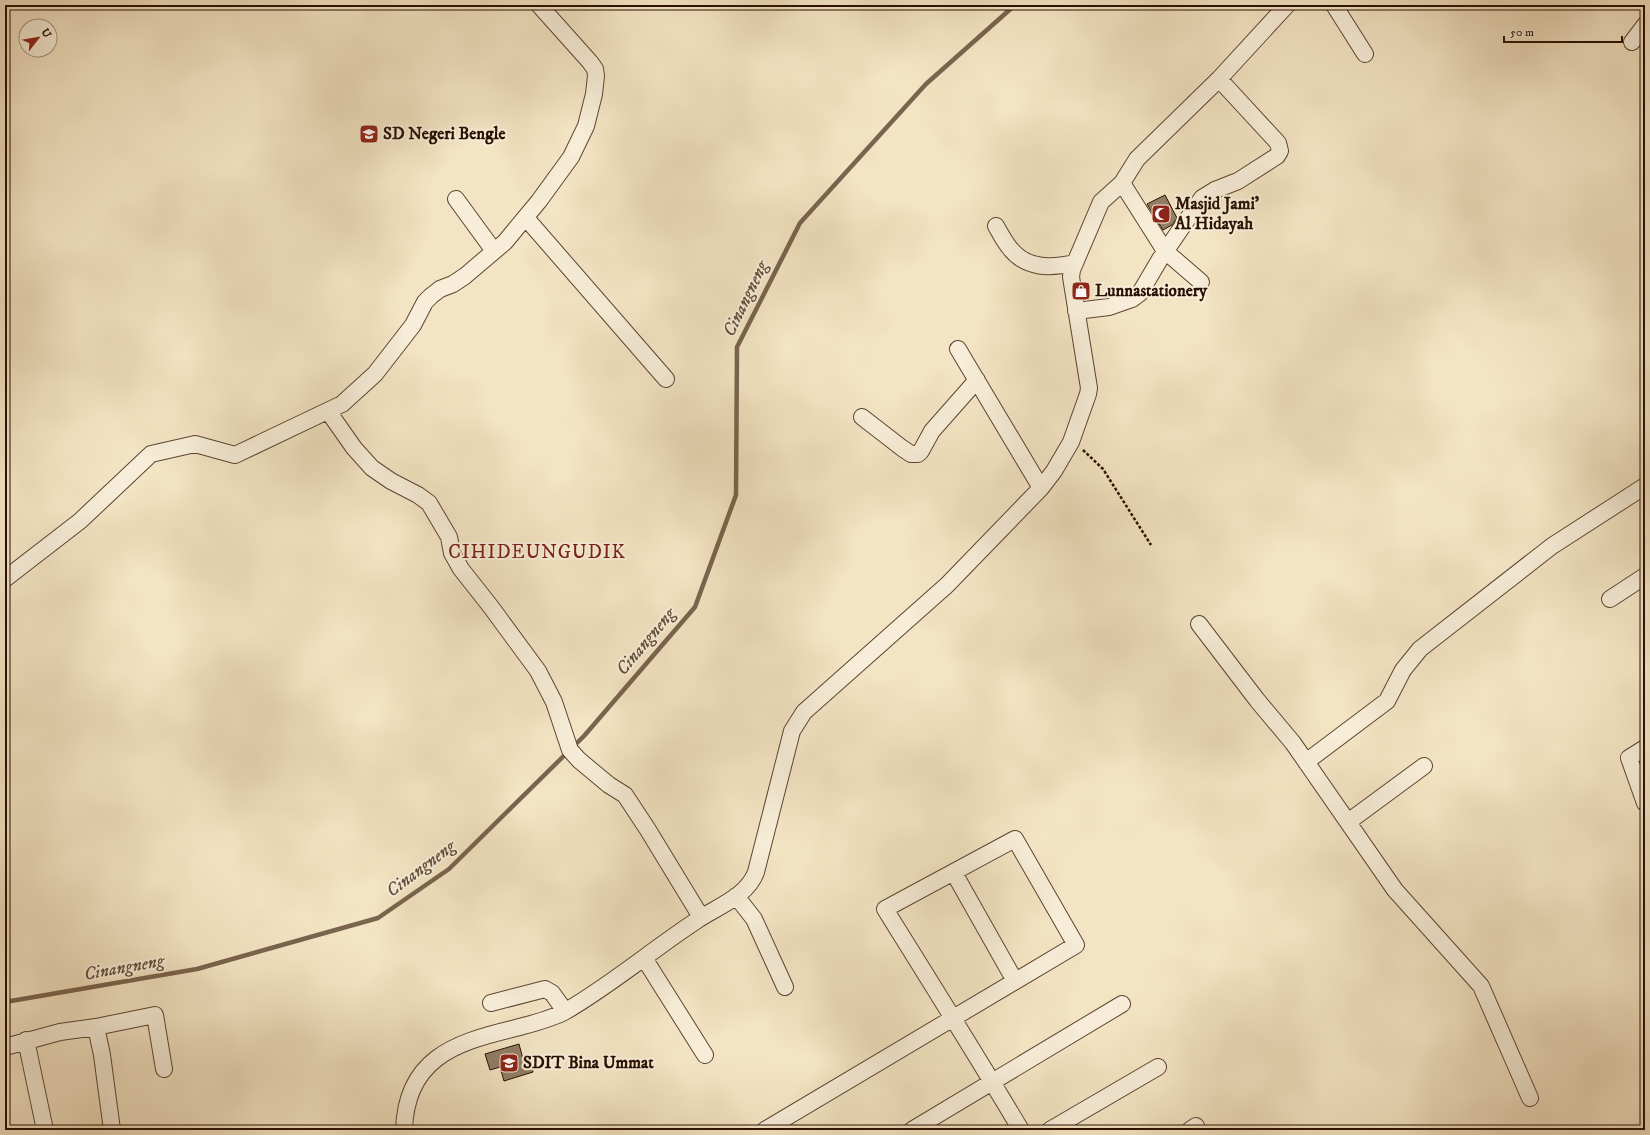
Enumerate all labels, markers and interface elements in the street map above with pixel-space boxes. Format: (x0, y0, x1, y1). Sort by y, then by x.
north arrow (18, 18, 58, 58)
scale bar (1504, 18, 1622, 44)
text: 50 m (1510, 25, 1534, 40)
text: U (38, 26, 54, 41)
school or university icon: SD Negeri Bengle (358, 123, 380, 145)
place label: SD Negeri Bengle (383, 123, 506, 145)
place label: Masjid Jami' Al Hidayah (1174, 193, 1260, 235)
mosque icon: Masjid Jami' Al Hidayah (1150, 203, 1172, 225)
water label: Cinangneng (718, 256, 774, 340)
shop icon: Lunnastationery (1070, 280, 1092, 302)
place label: Lunnastationery (1095, 280, 1208, 302)
district label: CIHIDEUNGUDIK (448, 541, 626, 564)
water label: Cinangneng (611, 603, 682, 680)
water label: Cinangneng (382, 835, 461, 902)
water label: Cinangneng (82, 950, 167, 986)
school or university icon: SDIT Bina Ummat (498, 1052, 520, 1074)
place label: SDIT Bina Ummat (523, 1052, 654, 1074)

